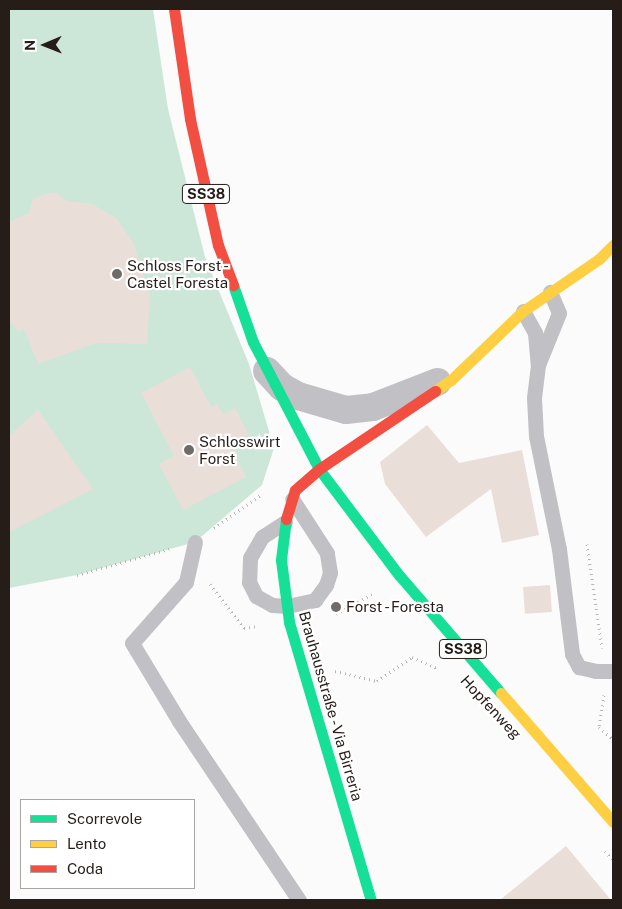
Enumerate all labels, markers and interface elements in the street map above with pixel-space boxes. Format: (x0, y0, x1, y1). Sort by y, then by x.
north arrow (20, 20, 70, 70)
text: N (22, 40, 38, 51)
road number: SS38 (181, 182, 231, 205)
place label: Schloss Forst - Castel Foresta (127, 256, 231, 291)
marker: Schloss Forst - Castel Foresta (111, 268, 123, 280)
place label: Schlosswirt Forst (199, 432, 280, 467)
marker: Schlosswirt Forst (183, 444, 195, 456)
place label: Forst - Foresta (346, 598, 448, 616)
marker: Forst - Foresta (330, 601, 342, 613)
street label: Brauhausstraße - Via Birreria (295, 607, 367, 805)
road number: SS38 (438, 638, 488, 661)
street label: Hopfenweg (457, 671, 525, 743)
legend (20, 799, 195, 889)
text: Scorrevole (67, 810, 142, 827)
text: Lento (67, 835, 106, 852)
text: Coda (67, 860, 103, 877)

